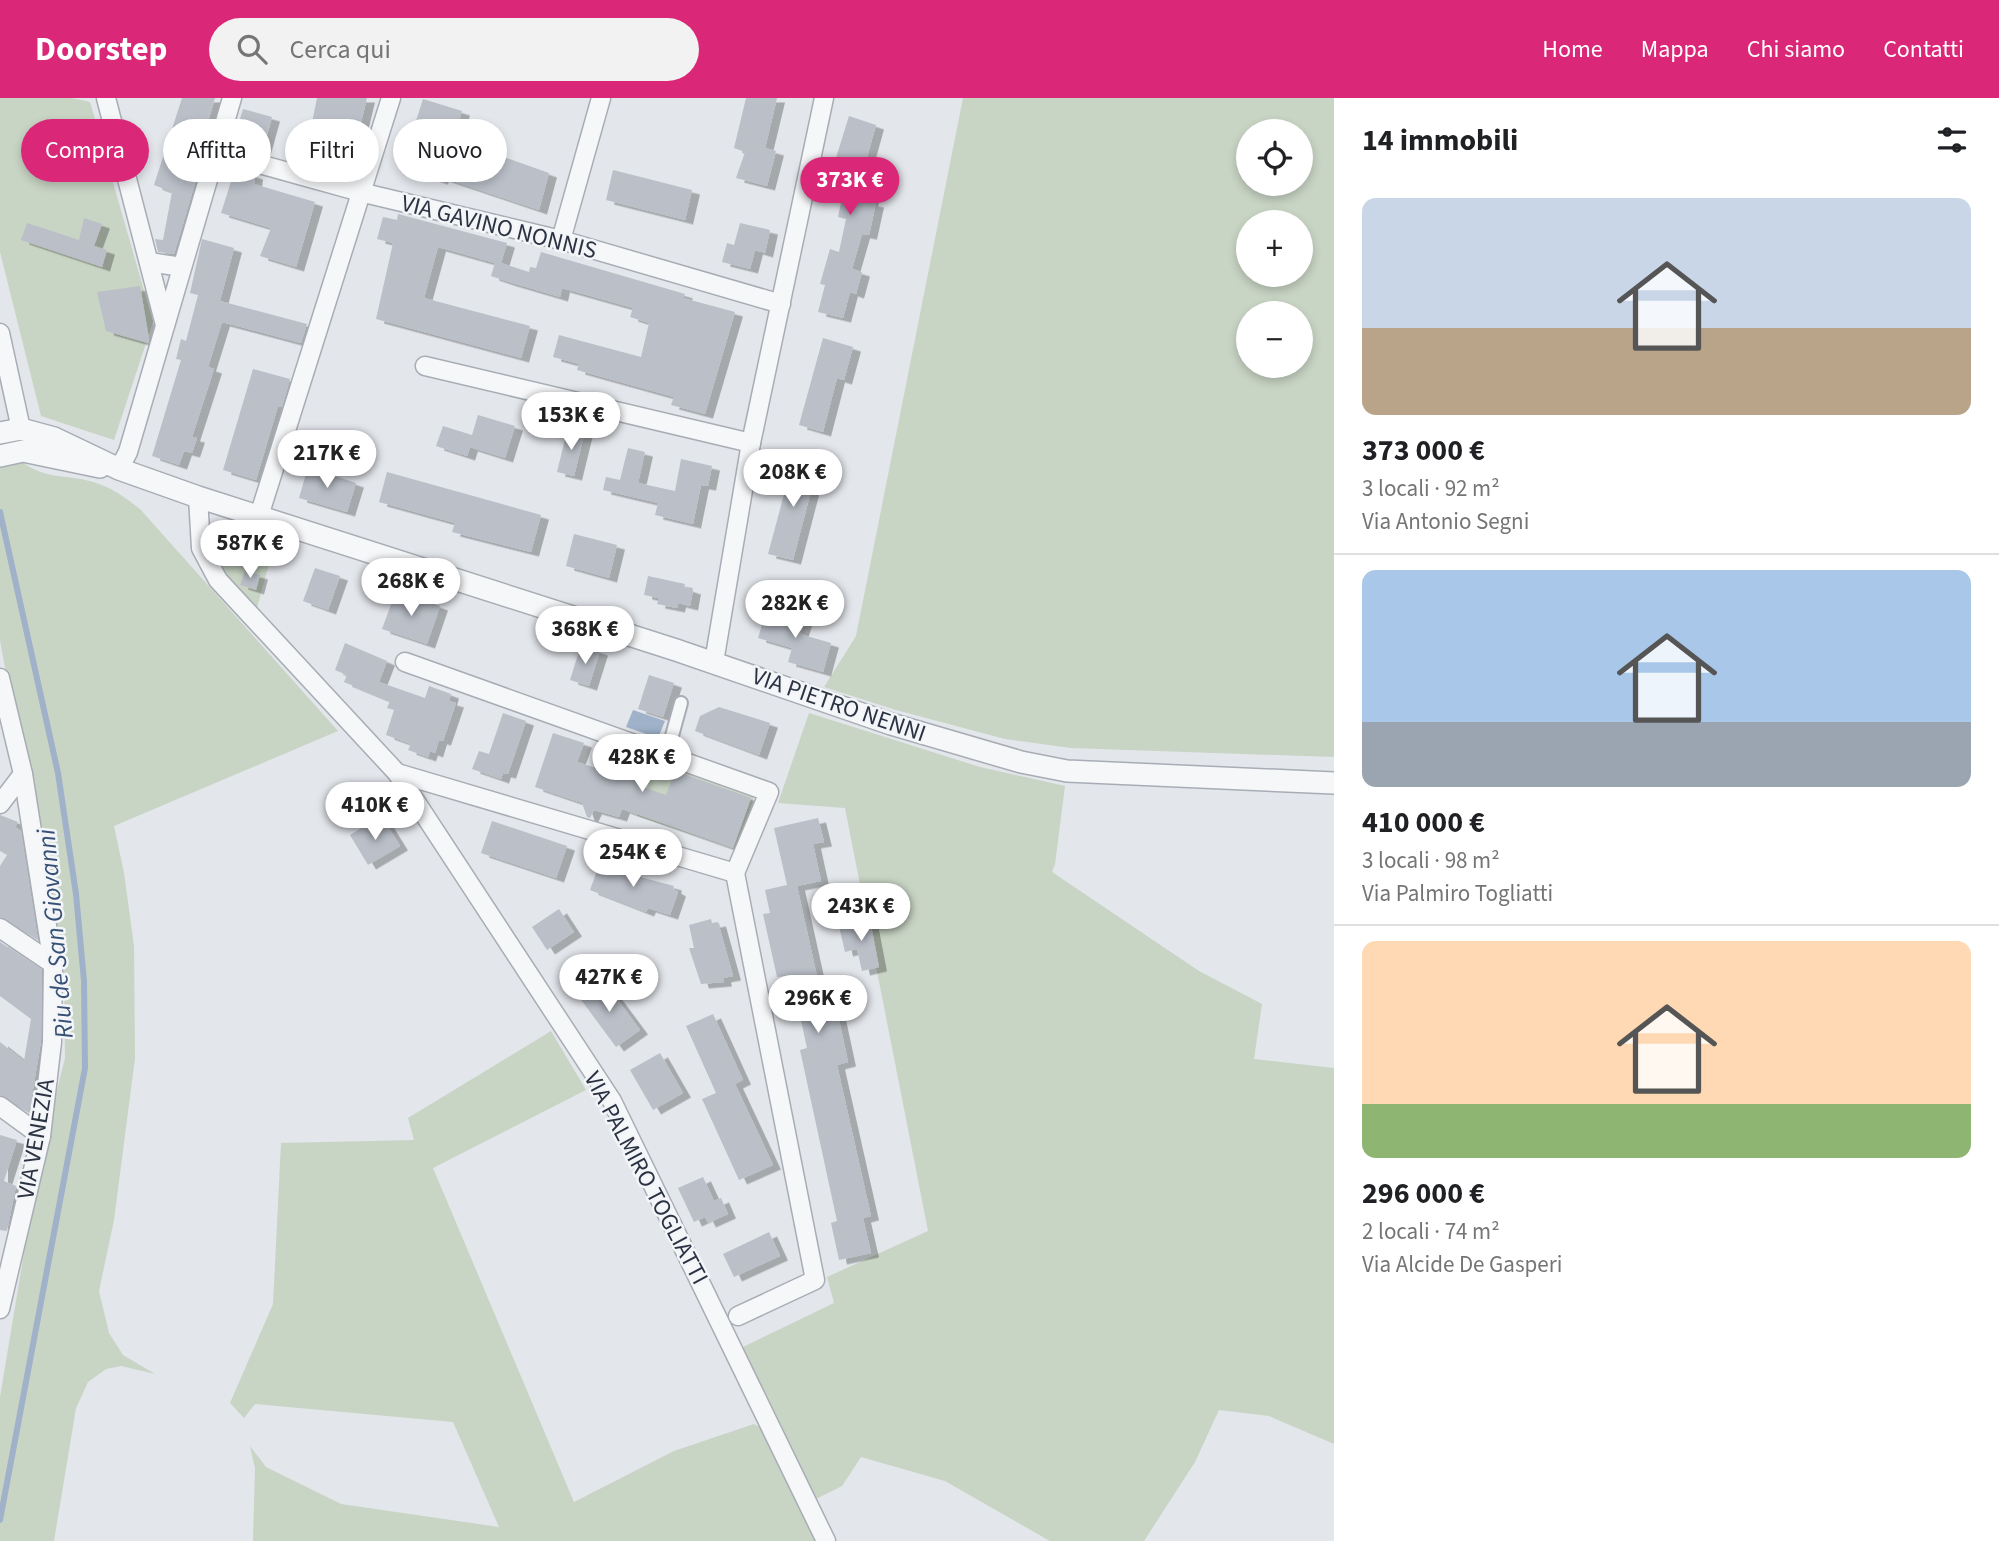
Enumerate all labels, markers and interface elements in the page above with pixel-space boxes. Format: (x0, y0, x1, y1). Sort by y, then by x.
search box (209, 18, 699, 81)
text: Doorstep (35, 26, 167, 73)
icon: search (233, 30, 271, 68)
text: Cerca qui (289, 31, 391, 68)
text: Home (1542, 32, 1603, 67)
text: Mappa (1641, 32, 1709, 67)
text: Chi siamo (1747, 32, 1845, 67)
text: Contatti (1883, 32, 1964, 67)
chip: Compra (21, 119, 149, 182)
chip: Affitta (163, 119, 271, 182)
chip: Filtri (285, 119, 379, 182)
chip: Nuovo (393, 119, 507, 182)
map controls (1236, 119, 1313, 378)
button: locate (1236, 119, 1313, 196)
text: 14 immobili (1362, 119, 1518, 162)
icon: filters (1933, 121, 1971, 159)
pin: 373K € (793, 158, 907, 217)
text: 373K € (816, 163, 884, 196)
street label: VIA GAVINO NONNIS (397, 186, 601, 268)
button: + (1236, 210, 1313, 287)
icon: home (1604, 243, 1730, 369)
button: − (1236, 301, 1313, 378)
pin: 153K € (514, 392, 628, 452)
text: 153K € (537, 398, 605, 431)
text: 373 000 € (1362, 429, 1485, 472)
pin: 217K € (270, 430, 384, 490)
text: 217K € (293, 436, 361, 469)
pin: 208K € (736, 450, 850, 509)
text: 208K € (759, 455, 827, 488)
text: 3 locali · 92 m² (1362, 472, 1500, 505)
text: Via Antonio Segni (1362, 505, 1529, 538)
pin: 587K € (193, 520, 307, 580)
text: 587K € (216, 526, 284, 559)
pin: 268K € (354, 559, 468, 618)
text: 268K € (377, 564, 445, 597)
pin: 282K € (738, 580, 852, 640)
text: 282K € (761, 586, 829, 619)
pin: 368K € (528, 606, 642, 666)
text: 368K € (551, 612, 619, 645)
icon: home (1604, 615, 1730, 741)
street label: VIA PIETRO NENNI (747, 659, 931, 751)
pin: 428K € (585, 734, 699, 794)
text: 428K € (608, 740, 676, 773)
pin: 410K € (318, 782, 432, 842)
text: 410K € (341, 788, 409, 821)
text: 410 000 € (1362, 801, 1485, 844)
water label: Riu de San Giovanni (27, 827, 83, 1040)
pin: 254K € (576, 830, 690, 889)
text: 254K € (599, 835, 667, 868)
text: 3 locali · 98 m² (1362, 844, 1500, 877)
text: Via Palmiro Togliatti (1362, 877, 1553, 910)
pin: 243K € (804, 884, 918, 943)
text: 243K € (827, 889, 895, 922)
pin: 427K € (552, 954, 666, 1014)
text: 427K € (575, 960, 643, 993)
pin: 296K € (761, 976, 875, 1035)
text: 296K € (784, 981, 852, 1014)
icon: home (1604, 986, 1730, 1112)
street label: VIA PALMIRO TOGLIATTI (575, 1065, 717, 1291)
street label: VIA VENEZIA (8, 1076, 64, 1202)
text: 296 000 € (1362, 1172, 1485, 1215)
text: 2 locali · 74 m² (1362, 1215, 1500, 1248)
text: Via Alcide De Gasperi (1362, 1248, 1562, 1281)

